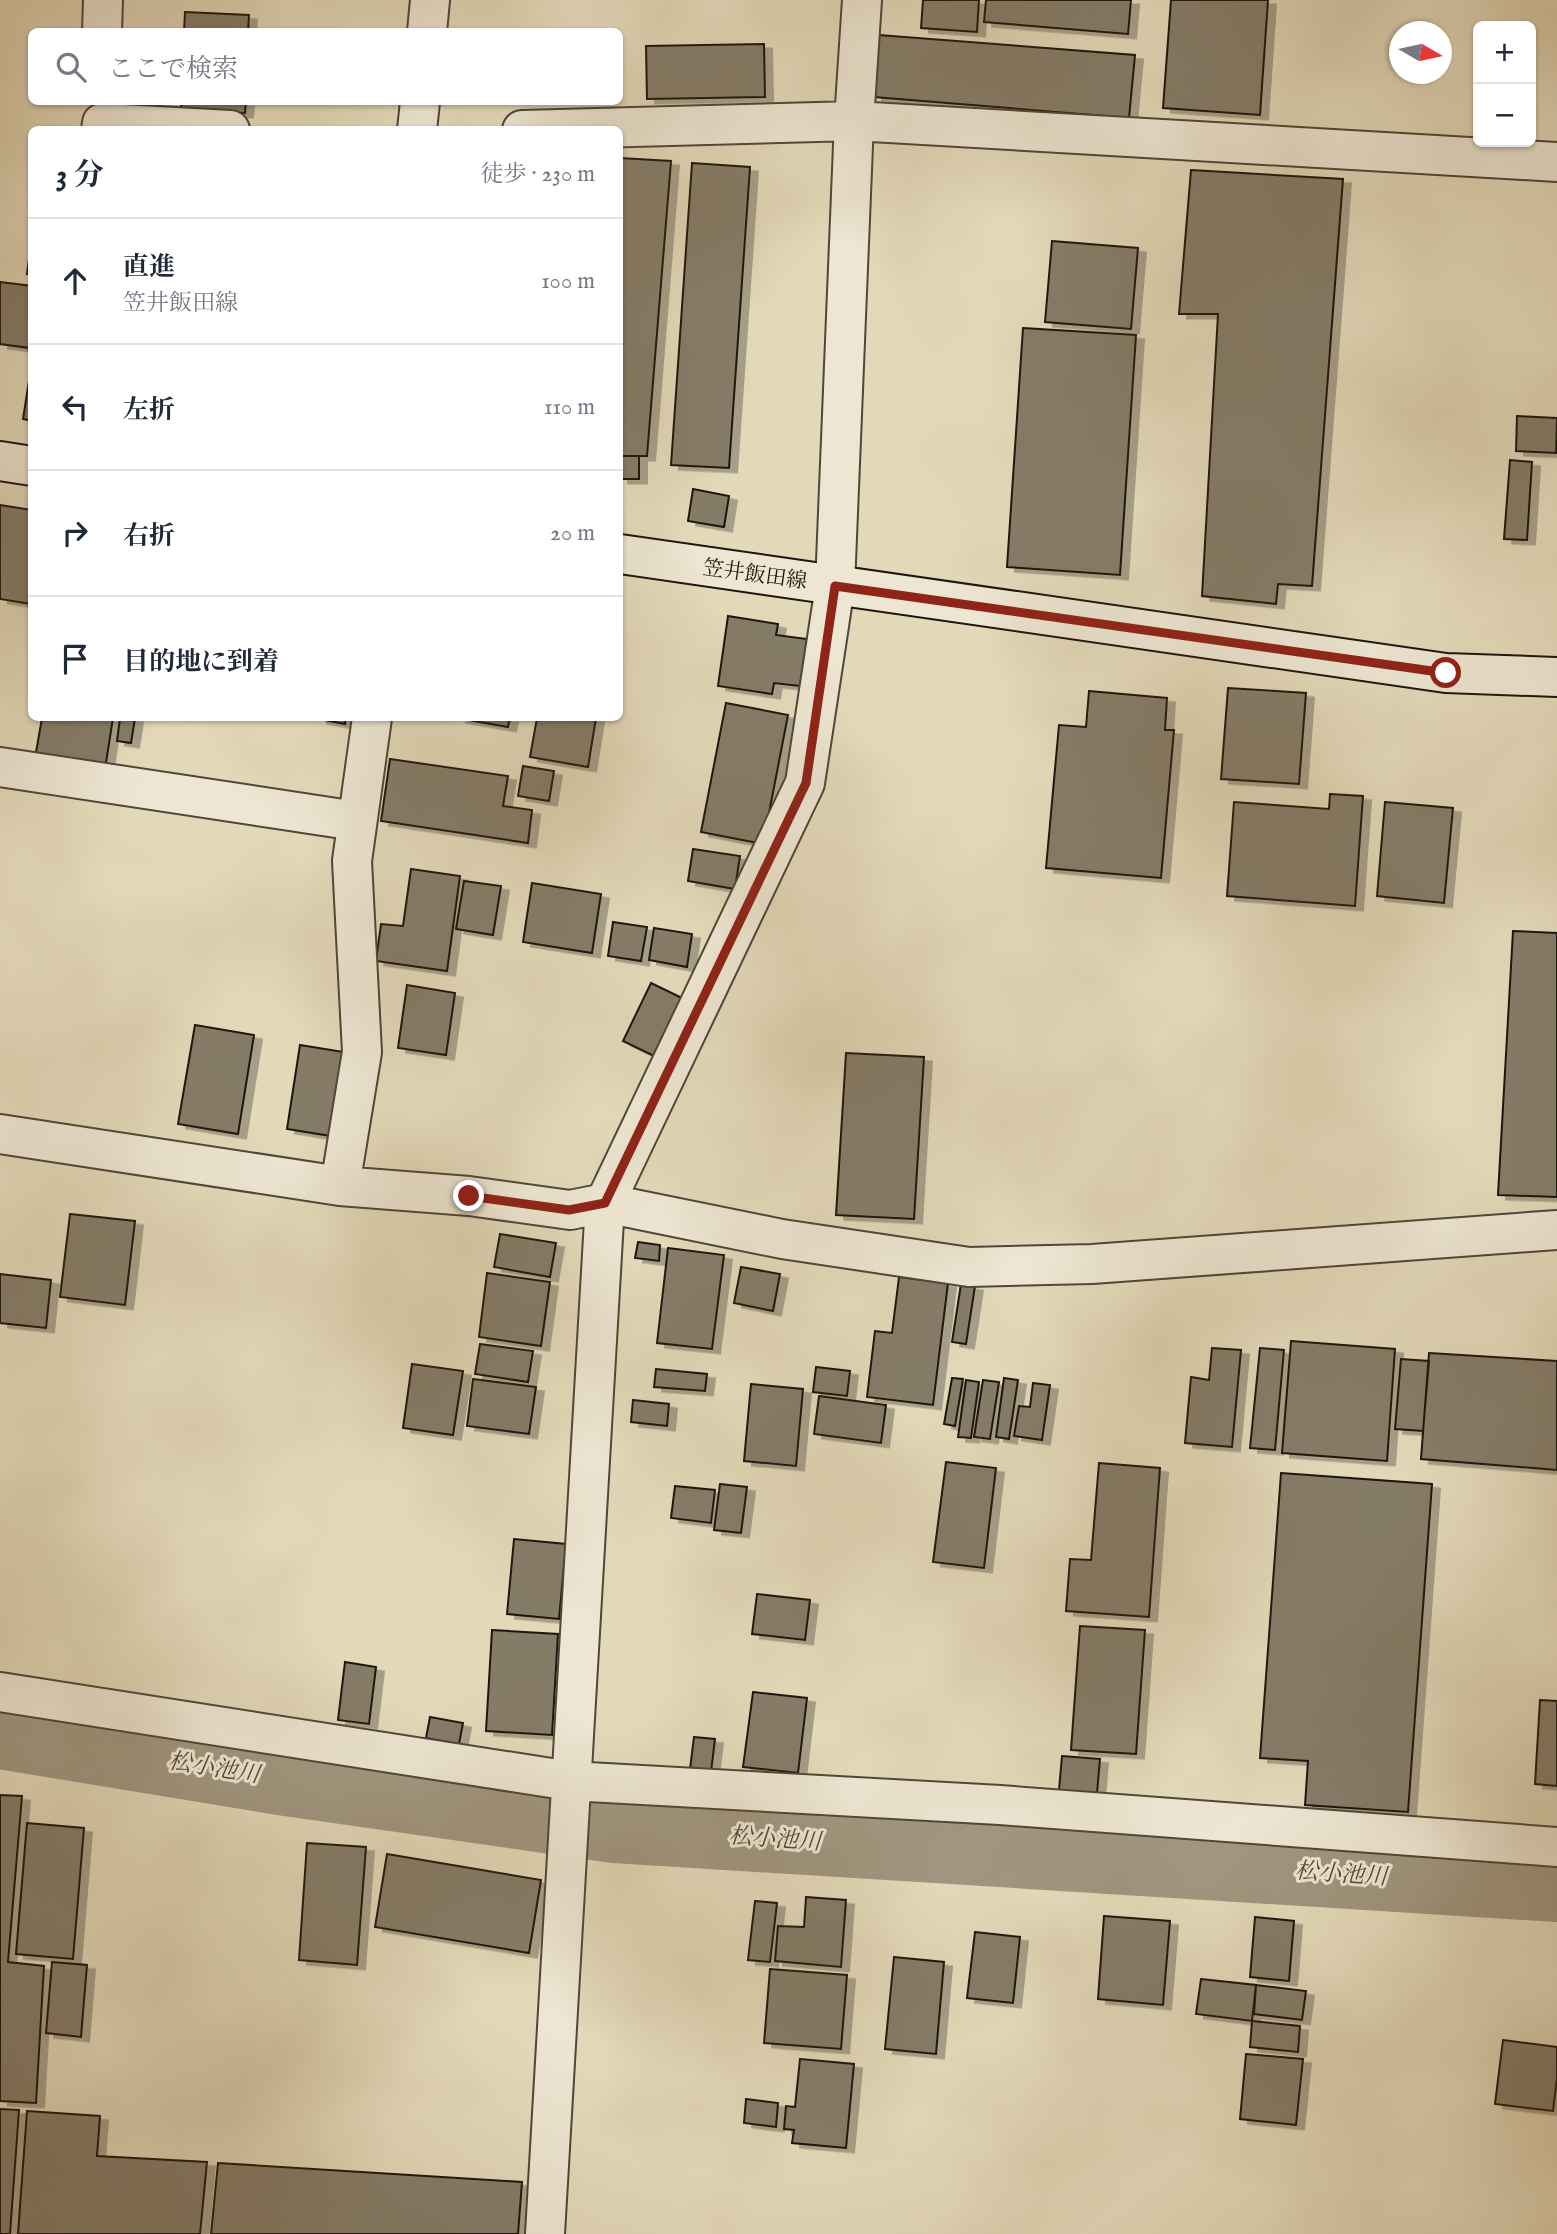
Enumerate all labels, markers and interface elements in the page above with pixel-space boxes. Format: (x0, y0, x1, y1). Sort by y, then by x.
north arrow (1389, 21, 1452, 84)
map controls (1473, 21, 1536, 147)
button: + (1473, 21, 1536, 84)
search box (28, 28, 623, 105)
icon: search (52, 48, 90, 86)
text: ここで検索 (108, 53, 238, 86)
button: − (1473, 84, 1536, 147)
text: 3 分 (56, 157, 104, 195)
text: 徒歩 · 230 m (480, 160, 595, 189)
text: 直進 (123, 251, 175, 284)
icon: ahead (56, 262, 94, 300)
text: 100 m (541, 267, 595, 296)
text: 笠井飯田線 (123, 289, 238, 318)
icon: left (56, 388, 94, 426)
text: 110 m (544, 393, 595, 422)
text: 左折 (123, 394, 175, 427)
icon: right (56, 514, 94, 552)
text: 20 m (550, 519, 595, 548)
text: 右折 (123, 520, 175, 553)
street label: 笠井飯田線 (701, 555, 809, 596)
icon: arrive (56, 640, 94, 678)
text: 目的地に到着 (123, 646, 279, 679)
route start (1430, 657, 1461, 688)
route end (453, 1180, 484, 1211)
water label: 松小池川 (166, 1747, 264, 1790)
water label: 松小池川 (728, 1822, 825, 1857)
water label: 松小池川 (1294, 1857, 1391, 1892)

